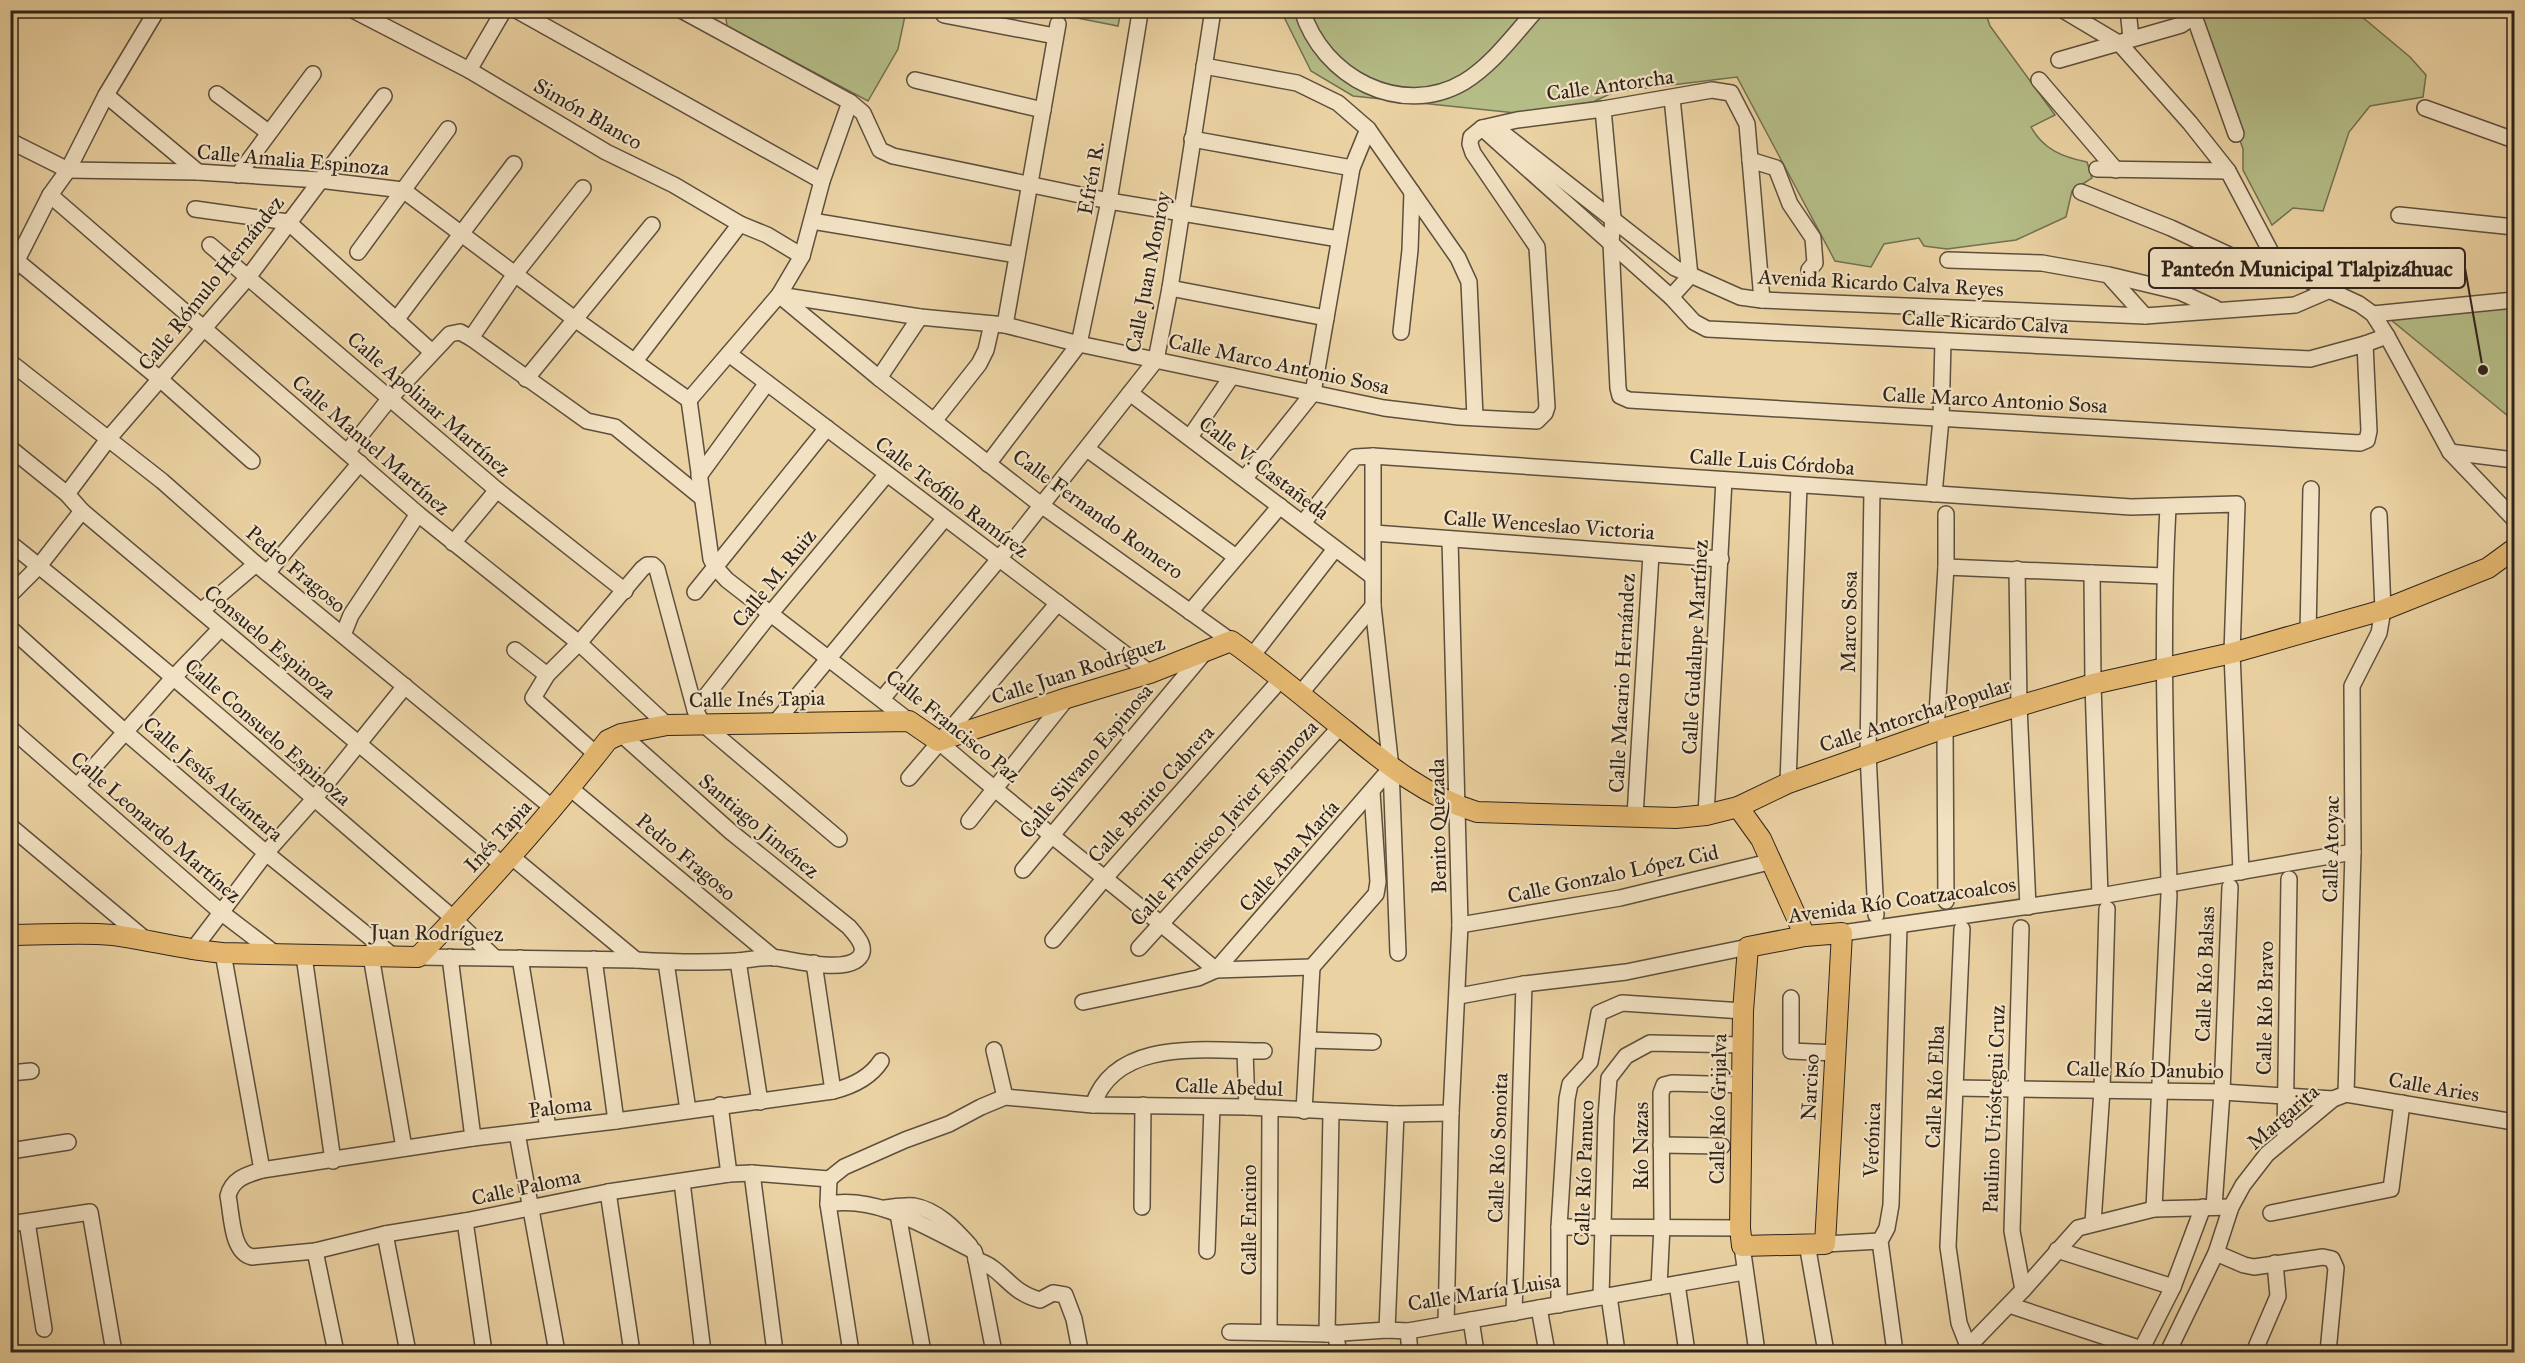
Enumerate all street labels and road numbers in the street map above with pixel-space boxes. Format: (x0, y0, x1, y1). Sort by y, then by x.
street label: Calle Antorcha (1545, 63, 1676, 107)
street label: Simón Blanco (529, 72, 647, 156)
street label: Calle Amalia Espinoza (196, 139, 390, 181)
street label: Efrén R. (1072, 139, 1110, 217)
street label: Calle Juan Monroy (1120, 188, 1177, 355)
street label: Calle Rómulo Hernández (132, 190, 290, 376)
street label: Avenida Ricardo Calva Reyes (1756, 264, 2005, 302)
street label: Calle Ricardo Calva (1901, 305, 2069, 339)
street label: Calle Apolinar Martínez (342, 326, 516, 482)
street label: Calle Marco Antonio Sosa (1166, 328, 1392, 400)
street label: Calle Manuel Martínez (287, 369, 456, 521)
street label: Calle Marco Antonio Sosa (1882, 381, 2108, 419)
street label: Calle V. Castañeda (1194, 411, 1334, 526)
street label: Calle Teófilo Ramírez (870, 431, 1034, 564)
street label: Calle Fernando Romero (1007, 443, 1189, 585)
street label: Calle Luis Córdoba (1689, 443, 1856, 481)
street label: Calle Wenceslao Victoria (1442, 505, 1656, 545)
street label: Pedro Fragoso (241, 520, 352, 619)
street label: Calle M. Ruiz (726, 523, 822, 633)
street label: Calle Gudalupe Martínez (1676, 538, 1714, 755)
street label: Marco Sosa (1835, 571, 1863, 673)
street label: Calle Macario Hernández (1603, 572, 1641, 794)
street label: Consuelo Espinoza (199, 579, 341, 705)
street label: Calle Juan Rodríguez (988, 630, 1168, 710)
street label: Calle Consuelo Espinoza (179, 653, 357, 812)
street label: Calle Francisco Paz (880, 664, 1026, 788)
street label: Calle Antorcha Popular (1816, 672, 2014, 758)
street label: Calle Silvano Espinosa (1014, 678, 1158, 844)
street label: Calle Inés Tapia (689, 685, 825, 713)
street label: Calle Jesús Alcántara (138, 711, 289, 847)
street label: Calle Francisco Javier Espinoza (1124, 714, 1324, 932)
street label: Calle Benito Cabrera (1082, 720, 1220, 868)
street label: Calle Leonardo Martínez (65, 746, 247, 909)
street label: Benito Quezada (1424, 758, 1452, 894)
street label: Santiago Jiménez (693, 768, 825, 884)
street label: Inés Tapia (459, 794, 537, 878)
street label: Calle Ana María (1233, 795, 1345, 917)
street label: Calle Atoyac (2317, 795, 2345, 903)
street label: Pedro Fragoso (631, 808, 742, 907)
street label: Calle Gonzalo López Cid (1505, 839, 1721, 909)
street label: Avenida Río Coatzacoalcos (1785, 871, 2018, 929)
street label: Calle Río Balsas (2190, 906, 2220, 1042)
street label: Juan Rodríguez (368, 919, 504, 947)
street label: Calle Río Bravo (2251, 940, 2279, 1075)
street label: Paulino Urióstegui Cruz (1977, 1004, 2011, 1214)
street label: Calle Río Elba (1920, 1025, 1950, 1149)
street label: Calle Río Grijalva (1704, 1033, 1732, 1185)
street label: Narciso (1795, 1053, 1825, 1121)
street label: Calle Río Danubio (2066, 1056, 2224, 1084)
street label: Calle Aries (2387, 1066, 2481, 1108)
street label: Calle Abedul (1174, 1072, 1284, 1102)
street label: Calle Río Sonoita (1482, 1072, 1514, 1224)
street label: Margarita (2242, 1079, 2324, 1155)
street label: Paloma (527, 1090, 593, 1124)
street label: Calle Río Panuco (1568, 1099, 1600, 1246)
street label: Río Nazas (1628, 1102, 1654, 1190)
street label: Verónica (1858, 1102, 1886, 1179)
street label: Calle Paloma (469, 1163, 583, 1211)
street label: Calle Encino (1236, 1164, 1262, 1275)
street label: Calle María Luisa (1406, 1267, 1562, 1317)

